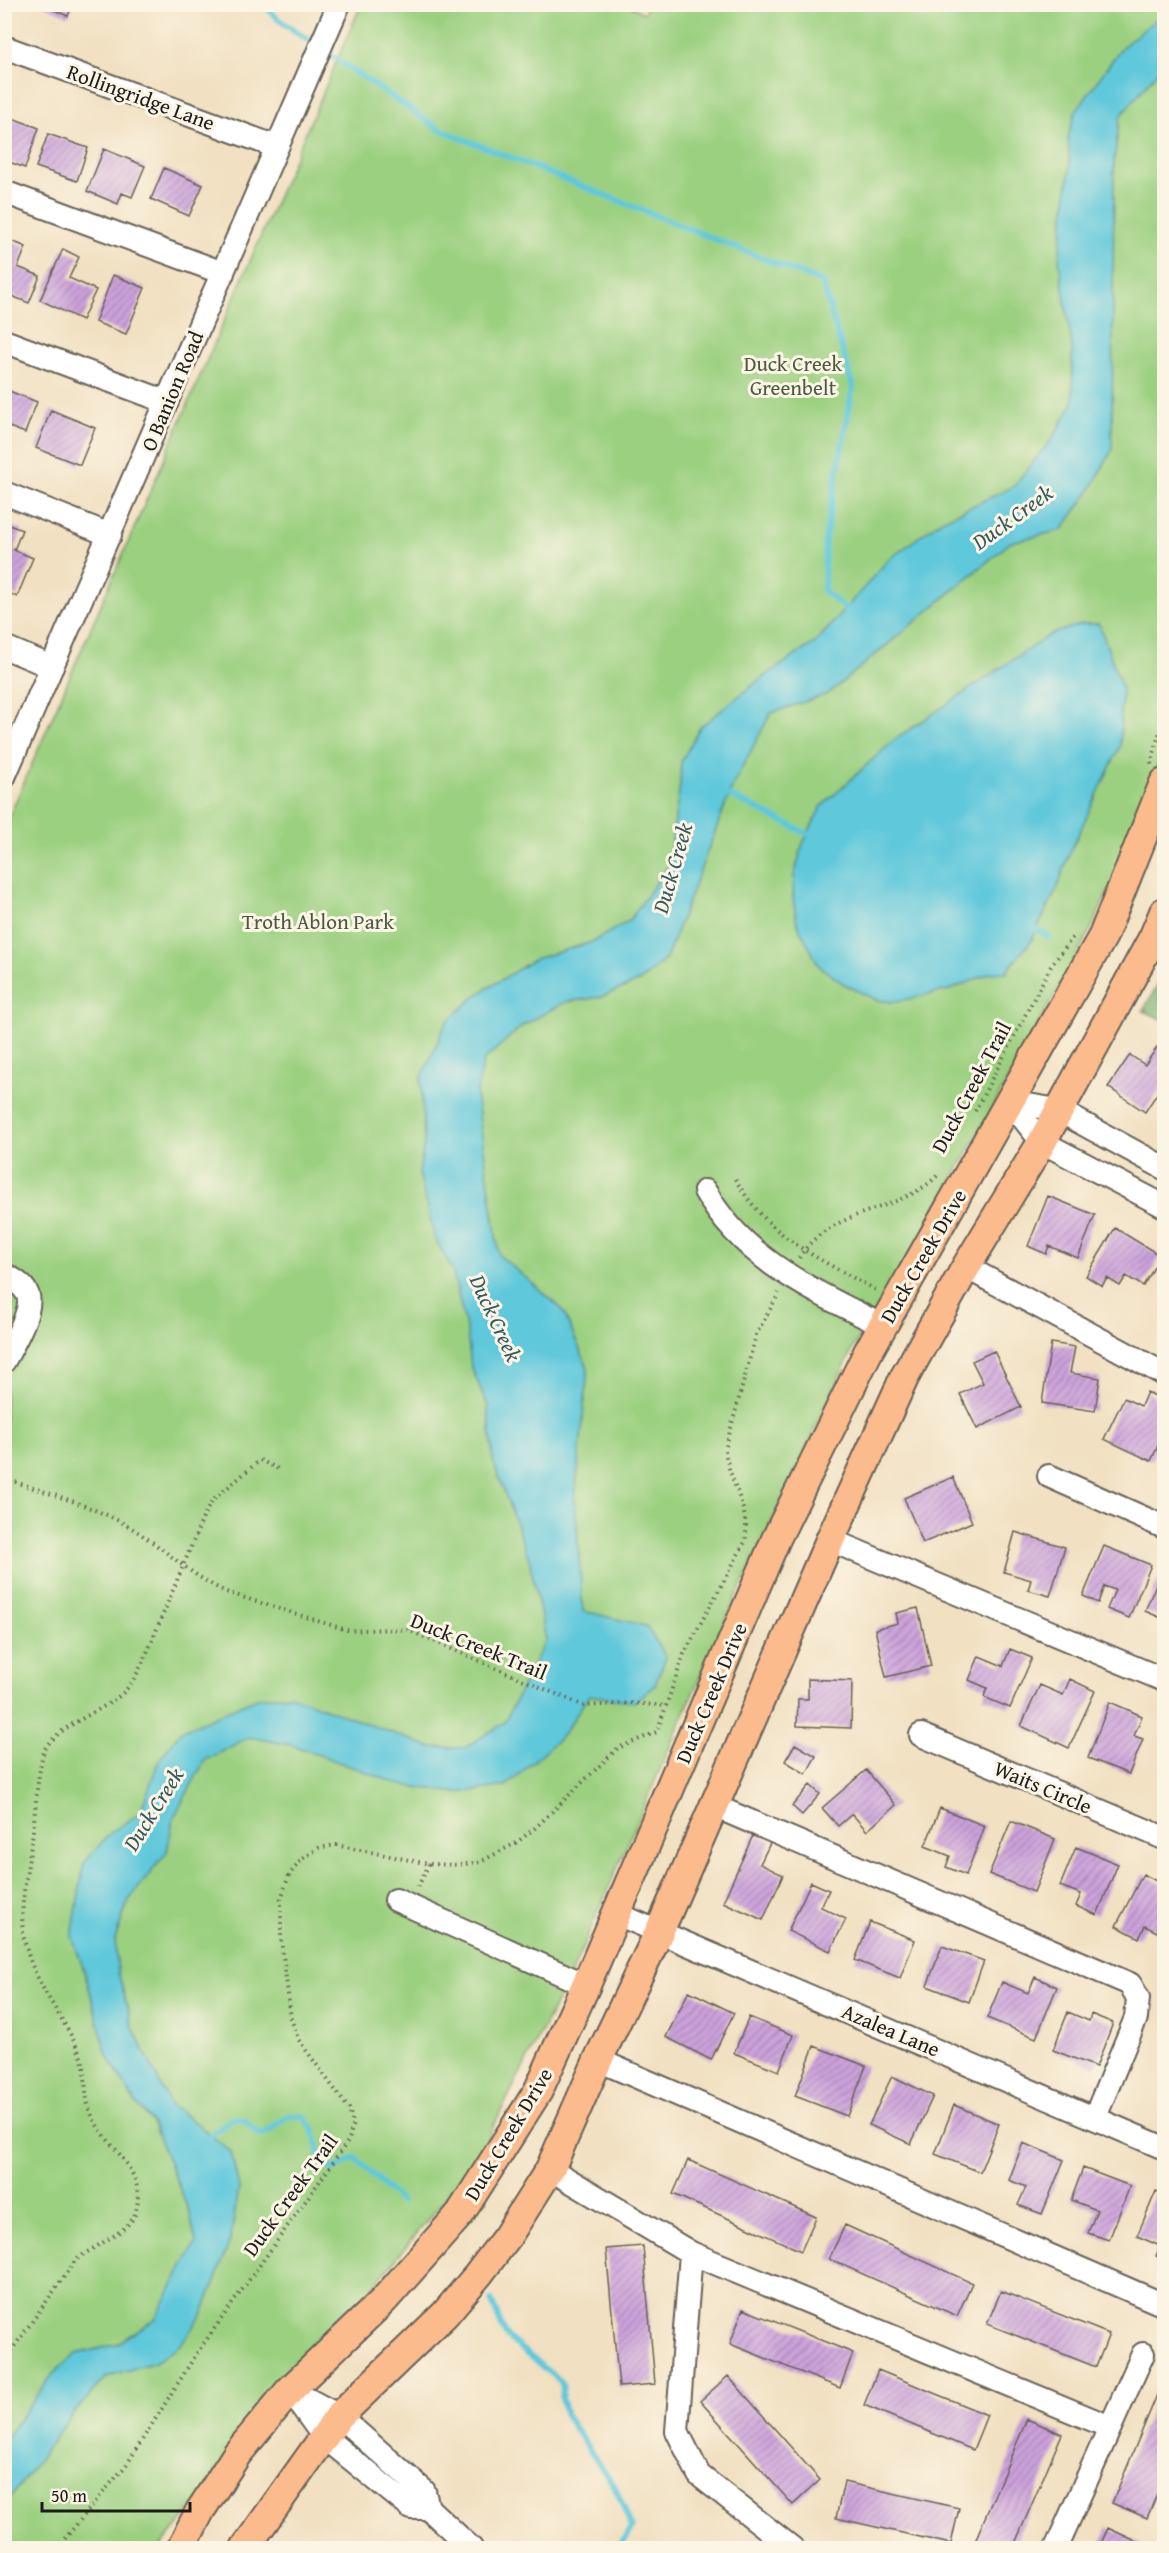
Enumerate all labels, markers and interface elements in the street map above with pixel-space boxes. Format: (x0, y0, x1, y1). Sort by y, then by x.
street label: Rollingridge Lane (63, 56, 219, 138)
street label: O Banion Road (133, 325, 212, 456)
park label: Duck Creek Greenbelt (744, 348, 843, 403)
water label: Duck Creek (964, 476, 1060, 558)
water label: Duck Creek (644, 818, 700, 918)
park label: Troth Ablon Park (242, 906, 394, 937)
street label: Duck Creek Trail (923, 1016, 1019, 1158)
street label: Duck Creek Drive (872, 1183, 974, 1329)
water label: Duck Creek (461, 1268, 531, 1368)
street label: Duck Creek Trail (406, 1604, 552, 1688)
street label: Duck Creek Drive (667, 1618, 755, 1768)
street label: Waits Circle (989, 1752, 1097, 1822)
water label: Duck Creek (114, 1760, 192, 1858)
street label: Azalea Lane (837, 1995, 945, 2065)
street label: Duck Creek Drive (456, 2061, 560, 2206)
street label: Duck Creek Trail (235, 2127, 345, 2263)
scale bar (42, 2475, 190, 2513)
text: 50 m (51, 2482, 87, 2509)

